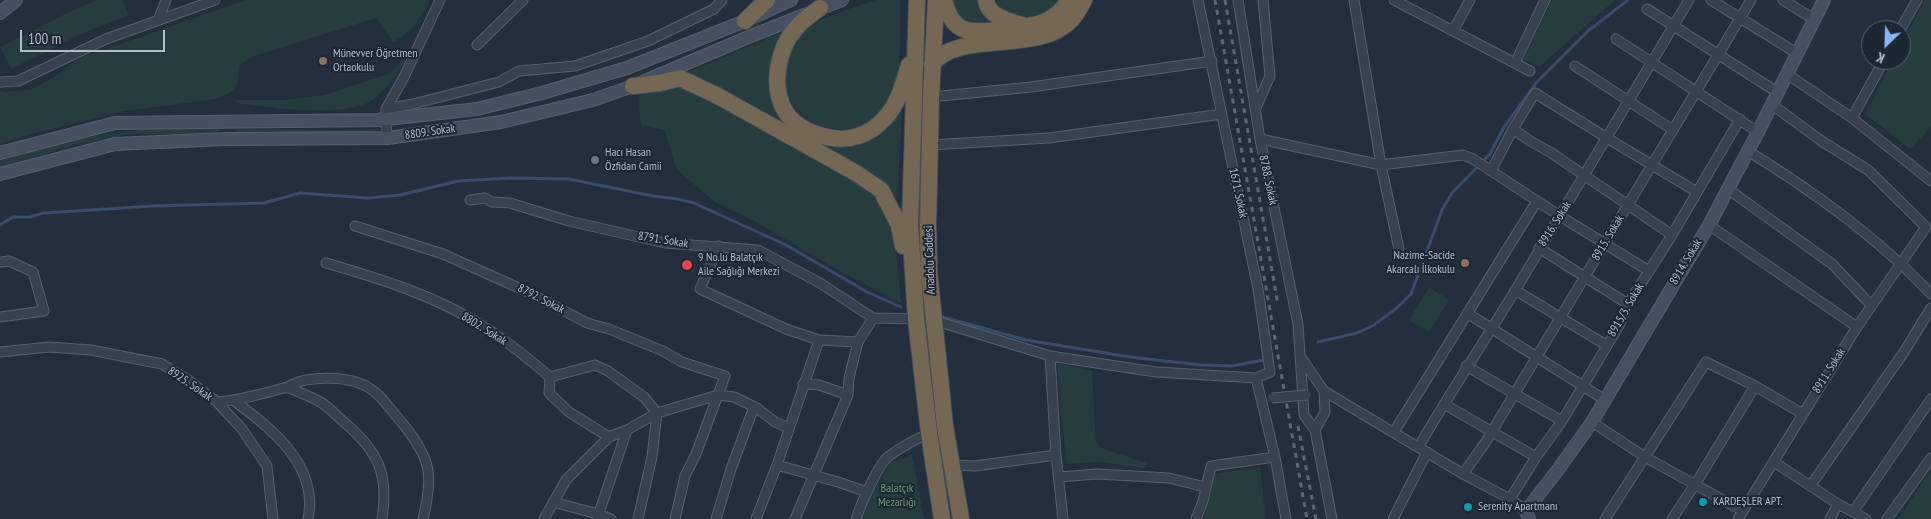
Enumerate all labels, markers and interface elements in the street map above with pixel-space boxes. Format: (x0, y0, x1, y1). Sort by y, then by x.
scale bar (22, 20, 168, 52)
north arrow (1861, 20, 1911, 70)
text: 100 m (28, 29, 61, 48)
place label: Münevver Öğretmen Ortaokulu (333, 47, 417, 75)
text: K (1873, 48, 1887, 67)
marker: Münevver Öğretmen Ortaokulu (317, 55, 329, 67)
street label: 8809. Sokak (404, 121, 456, 143)
place label: Hacı Hasan Özfidan Camii (605, 146, 662, 174)
marker: Hacı Hasan Özfidan Camii (589, 154, 601, 166)
street label: 8788. Sokak (1256, 154, 1280, 206)
street label: 1671. Sokak (1226, 167, 1250, 219)
street label: 8916. Sokak (1535, 199, 1575, 249)
street label: 8915. Sokak (1589, 213, 1627, 263)
street label: Anadolu Caddesi (922, 225, 938, 295)
street label: 8791. Sokak (637, 229, 689, 251)
street label: 8914. Sokak (1667, 237, 1705, 287)
place label: Nazime-Sacide Akarcalı İlkokulu (1386, 249, 1455, 277)
place label: 9 No.lu Balatçık Aile Sağlığı Merkezi (698, 251, 780, 279)
marker: Nazime-Sacide Akarcalı İlkokulu (1459, 257, 1471, 269)
marker: 9 No.lu Balatçık Aile Sağlığı Merkezi (680, 258, 694, 272)
street label: 8792. Sokak (515, 281, 567, 317)
street label: 8915/3. Sokak (1605, 281, 1647, 339)
street label: 8802. Sokak (459, 309, 509, 349)
street label: 8911. Sokak (1809, 346, 1849, 396)
street label: 8925. Sokak (165, 364, 215, 404)
park label: Balatçık Mezarlığı (878, 482, 916, 510)
place label: KARDEŞLER APT. (1713, 495, 1783, 509)
marker: KARDEŞLER APT. (1697, 496, 1709, 508)
place label: Serenity Apartmanı (1478, 500, 1558, 514)
marker: Serenity Apartmanı (1462, 501, 1474, 513)

